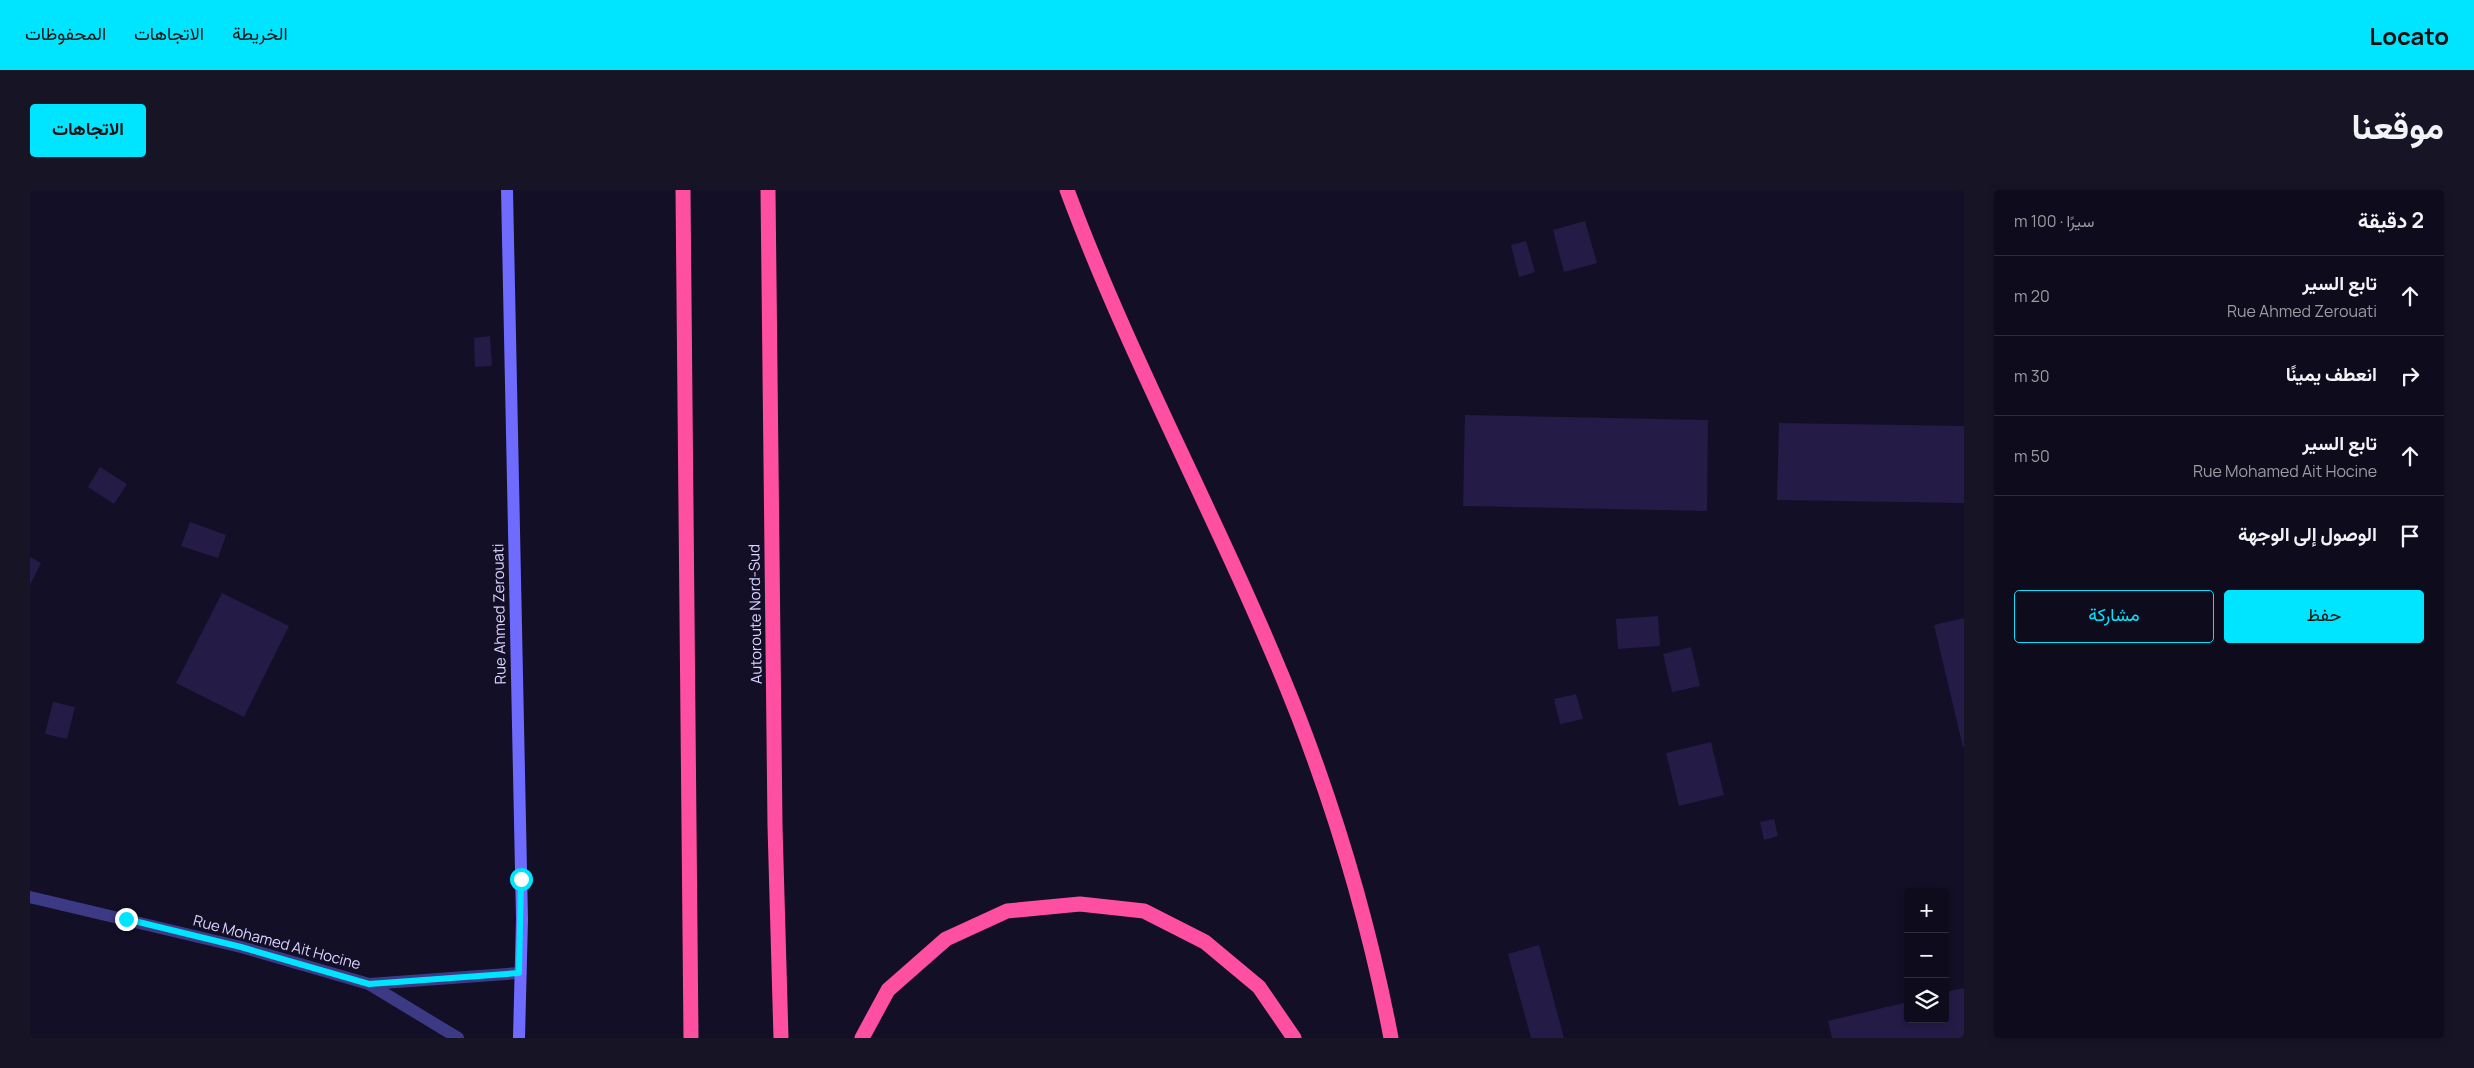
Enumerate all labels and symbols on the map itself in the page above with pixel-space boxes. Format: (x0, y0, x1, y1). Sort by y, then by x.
street label: Rue Ahmed Zerouati (487, 543, 511, 685)
street label: Autoroute Nord-Sud (743, 544, 767, 684)
route start (510, 868, 533, 891)
route end (115, 908, 138, 931)
street label: Rue Mohamed Ait Hocine (191, 910, 363, 975)

